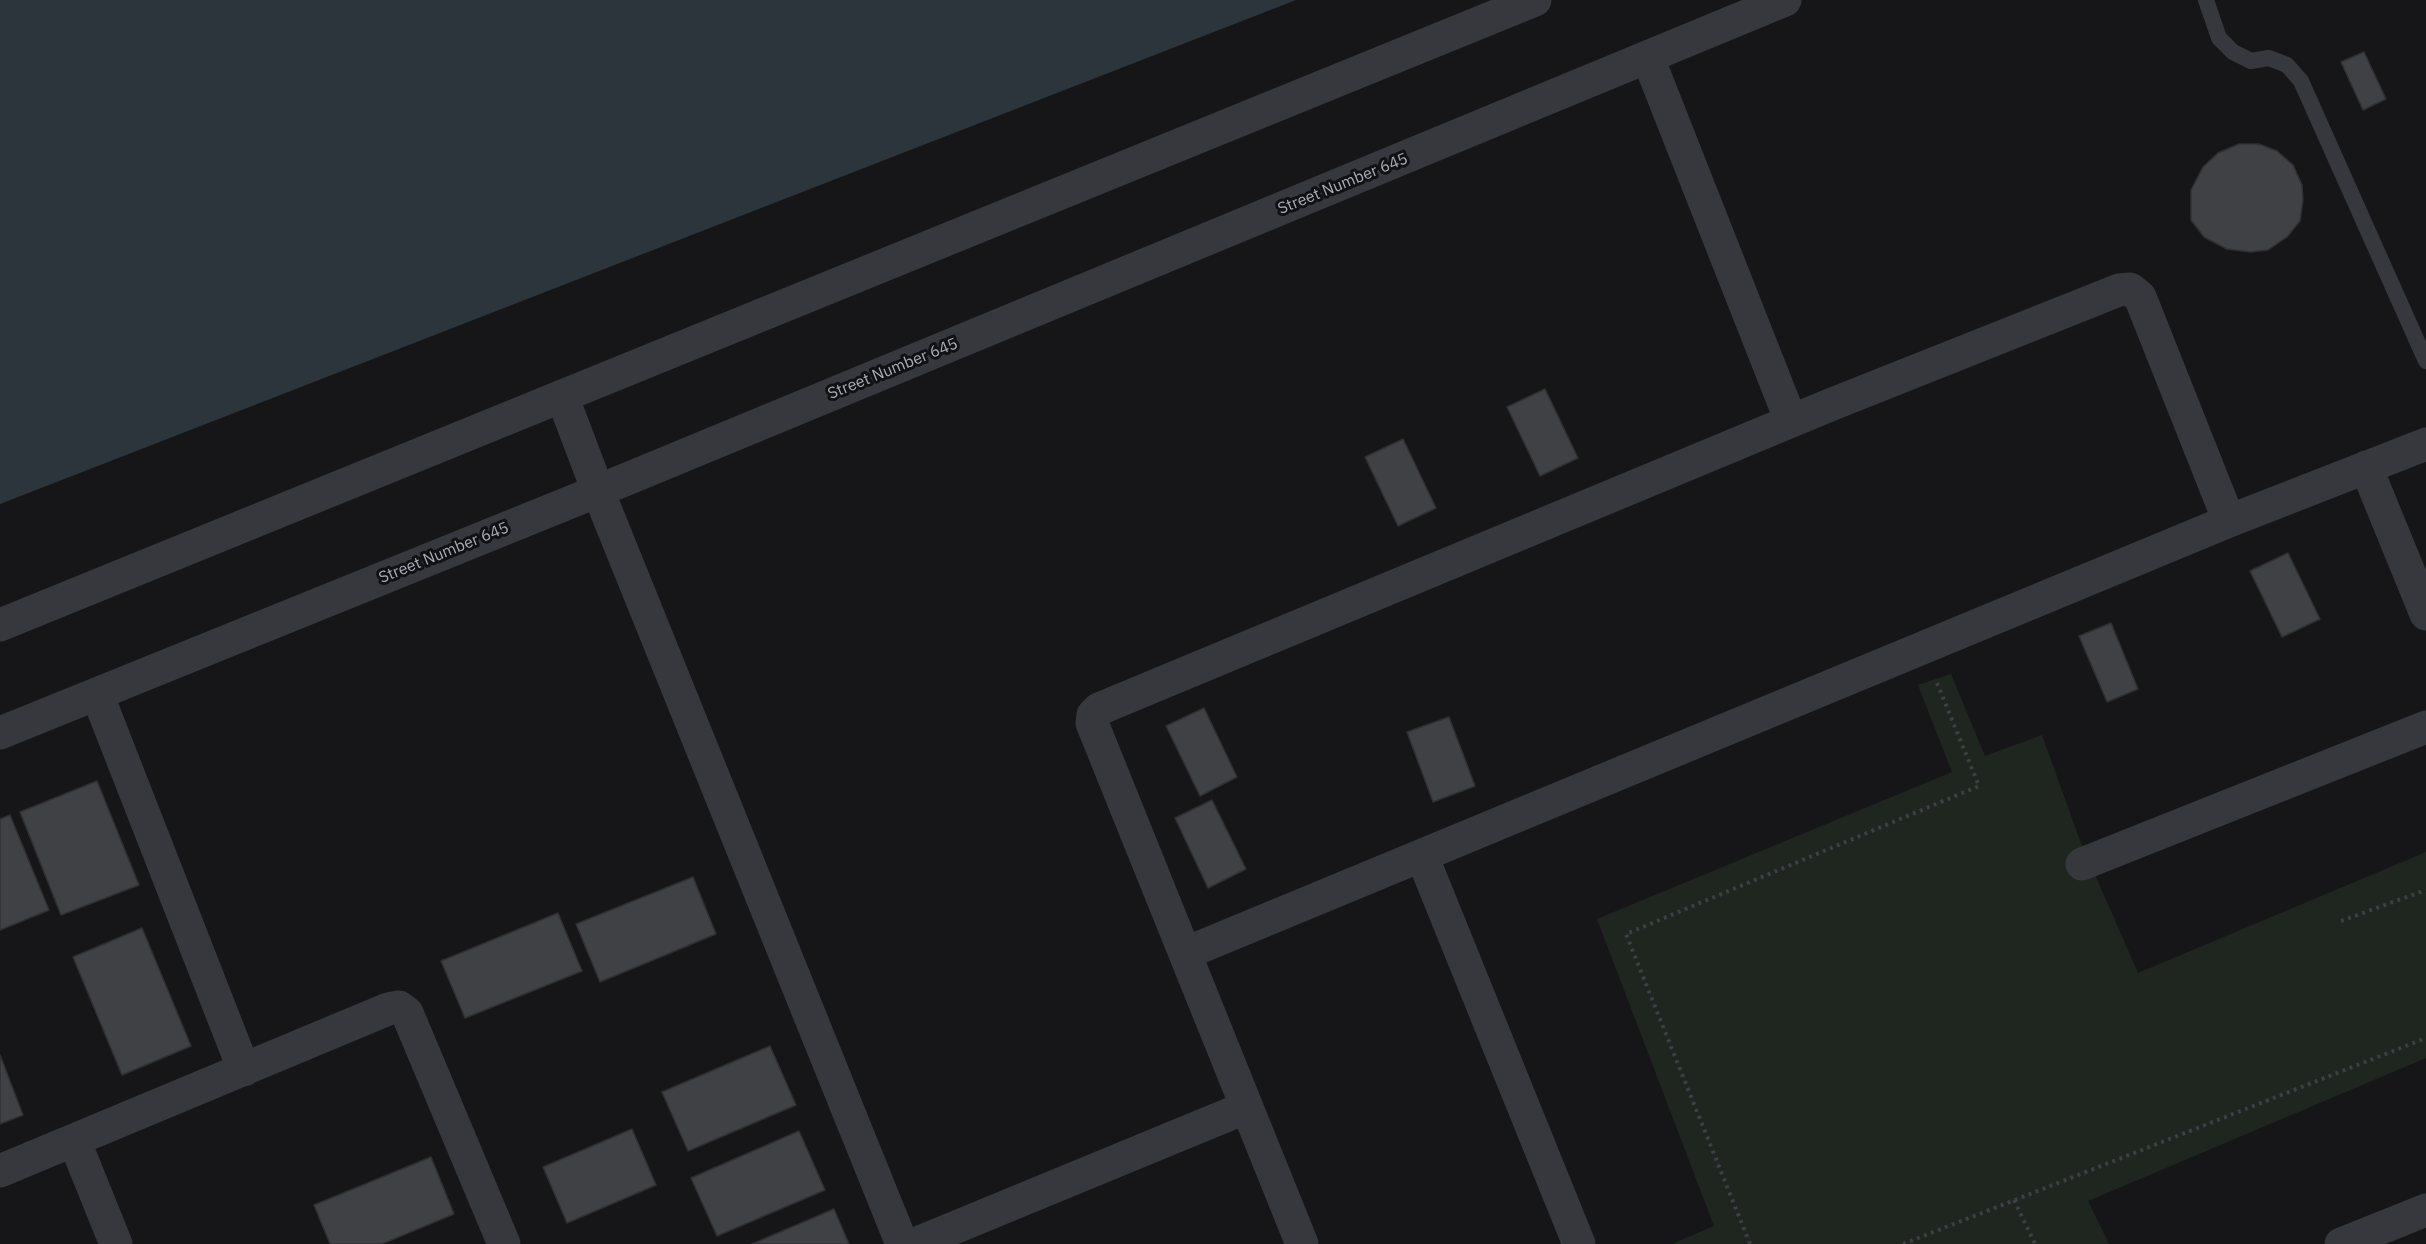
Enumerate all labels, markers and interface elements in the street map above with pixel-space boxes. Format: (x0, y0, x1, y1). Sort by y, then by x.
street label: Street Number 645 (1275, 149, 1411, 219)
street label: Street Number 645 (825, 334, 961, 404)
street label: Street Number 645 (376, 518, 512, 588)

